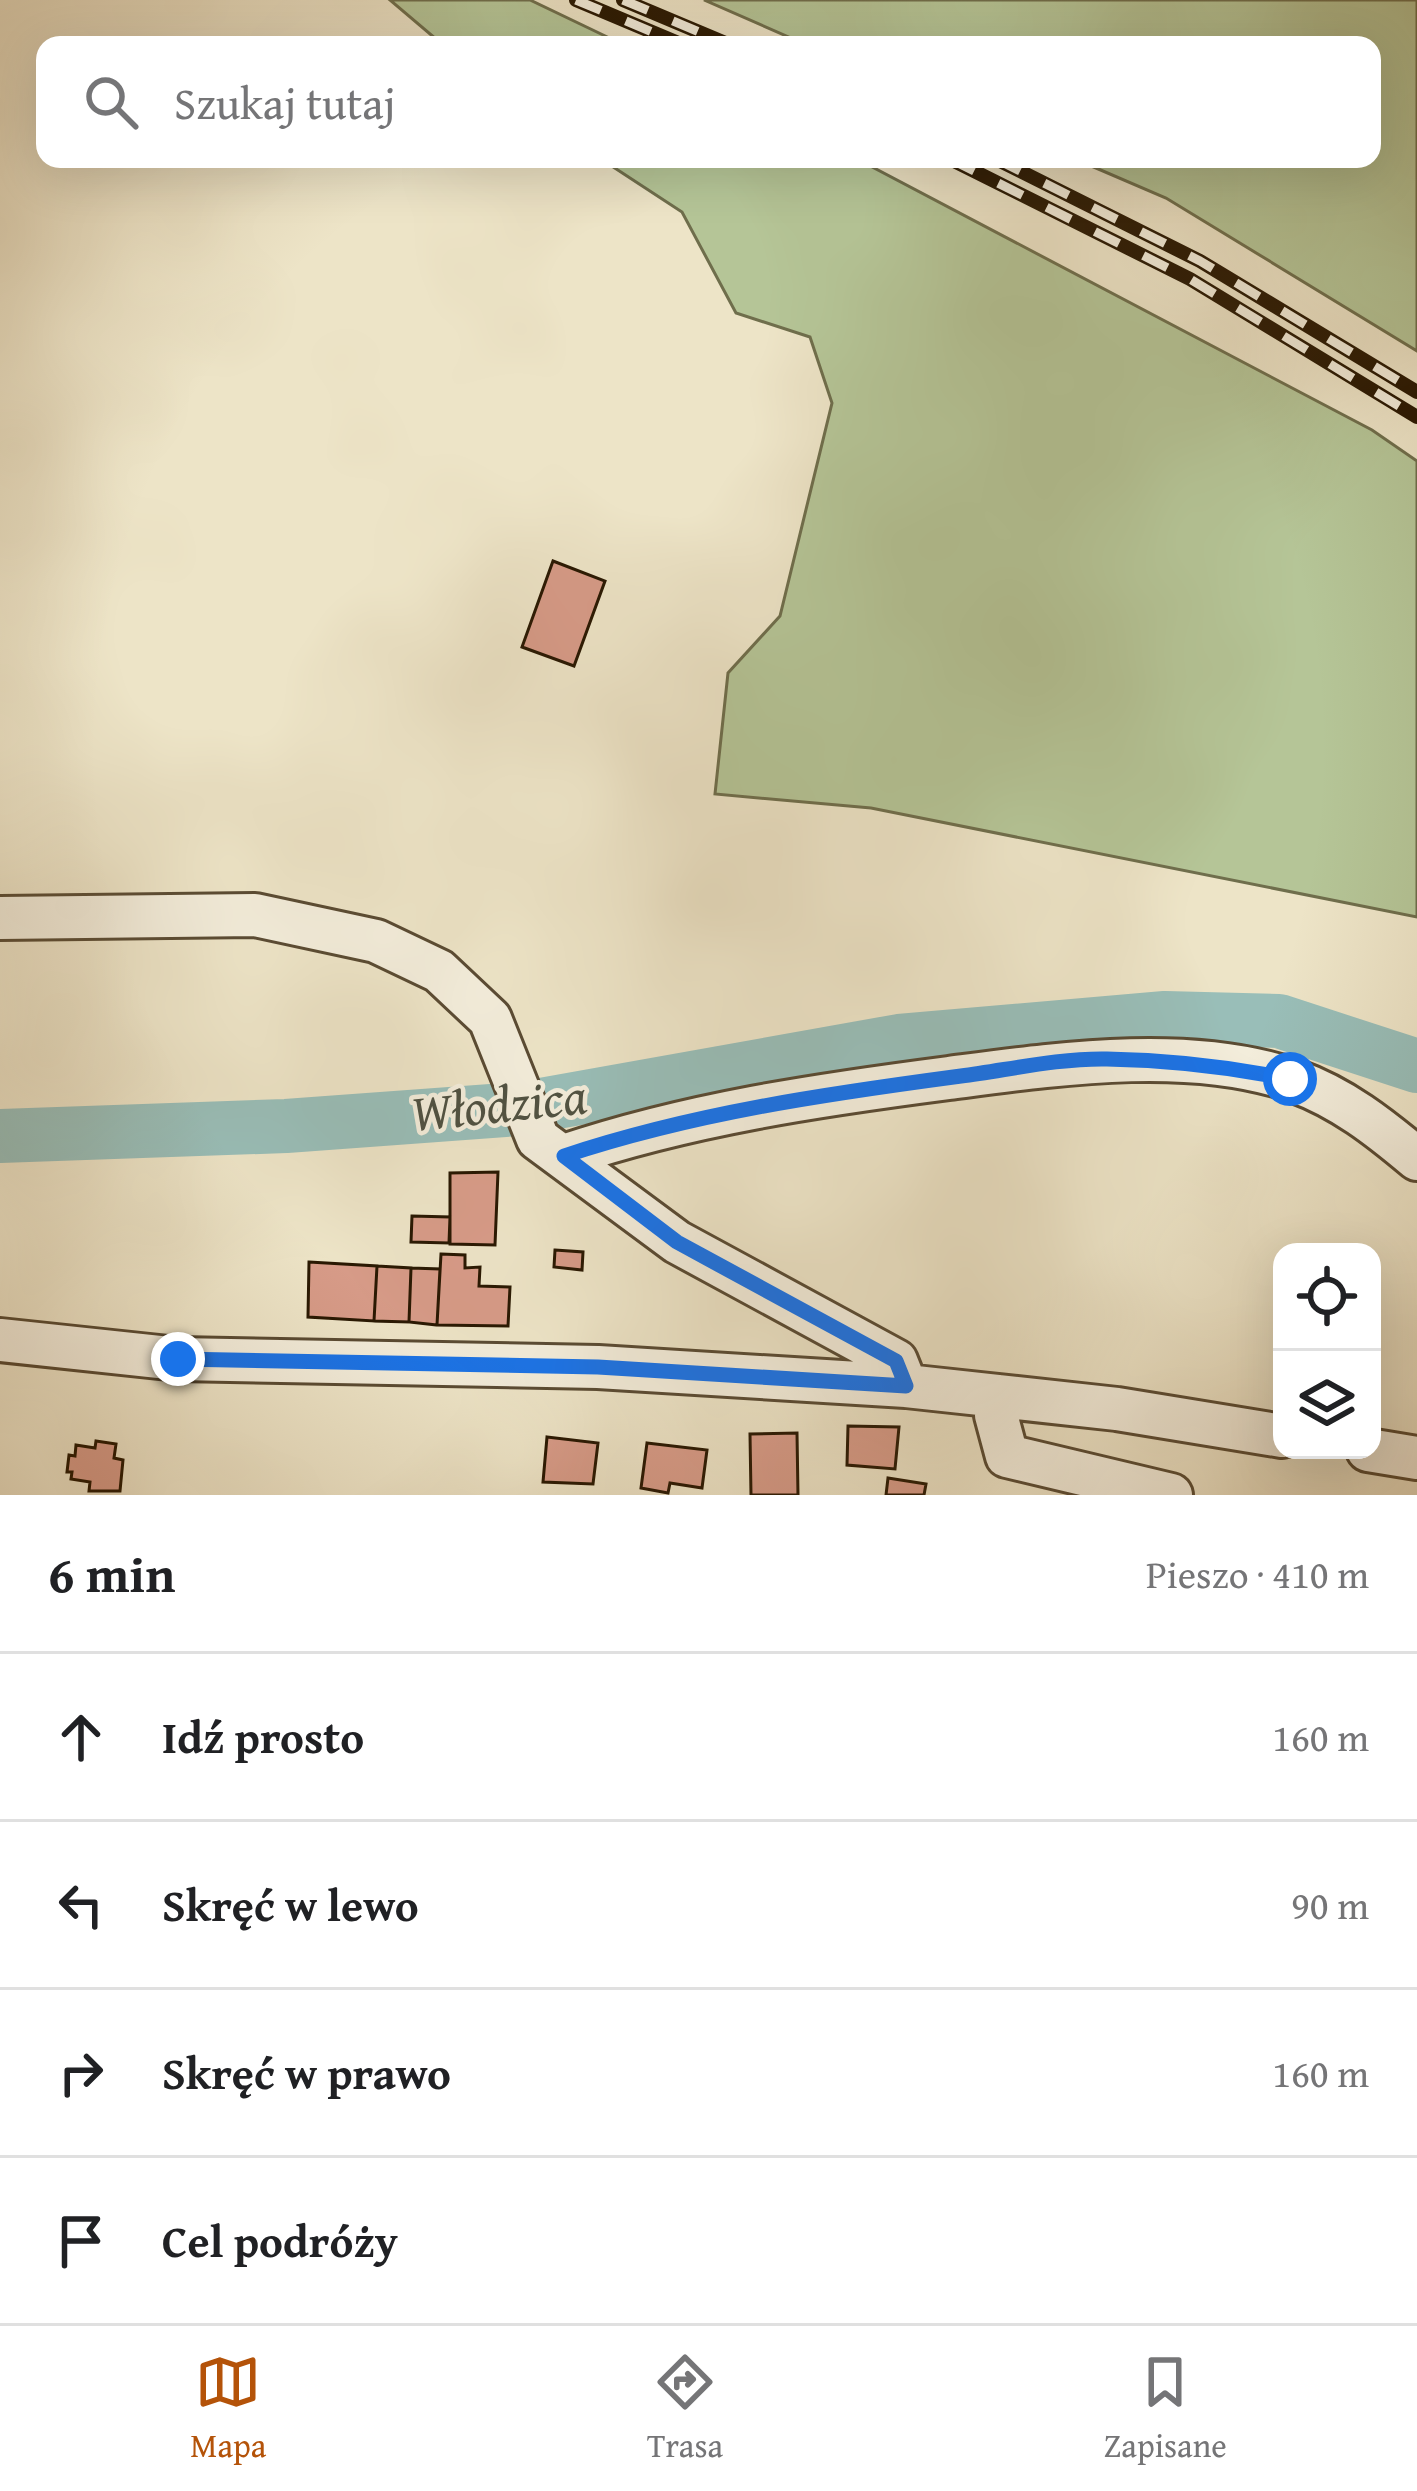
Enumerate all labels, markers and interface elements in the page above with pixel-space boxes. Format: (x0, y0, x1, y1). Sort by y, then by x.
search box (36, 36, 1381, 168)
icon: search (78, 69, 144, 135)
text: Szukaj tutaj (174, 70, 396, 135)
route start (1263, 1052, 1317, 1106)
water label: Włodzica (408, 1057, 591, 1150)
map controls (1273, 1243, 1381, 1459)
button: locate (1273, 1243, 1381, 1351)
route end (151, 1332, 205, 1386)
button: layers (1273, 1351, 1381, 1459)
text: 6 min (48, 1536, 175, 1611)
text: Pieszo · 410 m (1146, 1545, 1369, 1602)
icon: ahead (48, 1704, 114, 1770)
text: Idź prosto (162, 1704, 364, 1769)
text: 160 m (1272, 1708, 1369, 1765)
icon: left (48, 1872, 114, 1938)
text: Skręć w lewo (162, 1872, 419, 1937)
text: 90 m (1291, 1876, 1369, 1933)
icon: right (48, 2040, 114, 2106)
text: Skręć w prawo (162, 2040, 451, 2105)
text: 160 m (1272, 2044, 1369, 2101)
icon: arrive (48, 2208, 114, 2274)
text: Cel podróży (162, 2208, 398, 2273)
tab: Mapa (190, 2349, 266, 2469)
tab: Trasa (647, 2349, 723, 2469)
tab: Zapisane (1104, 2349, 1227, 2469)

